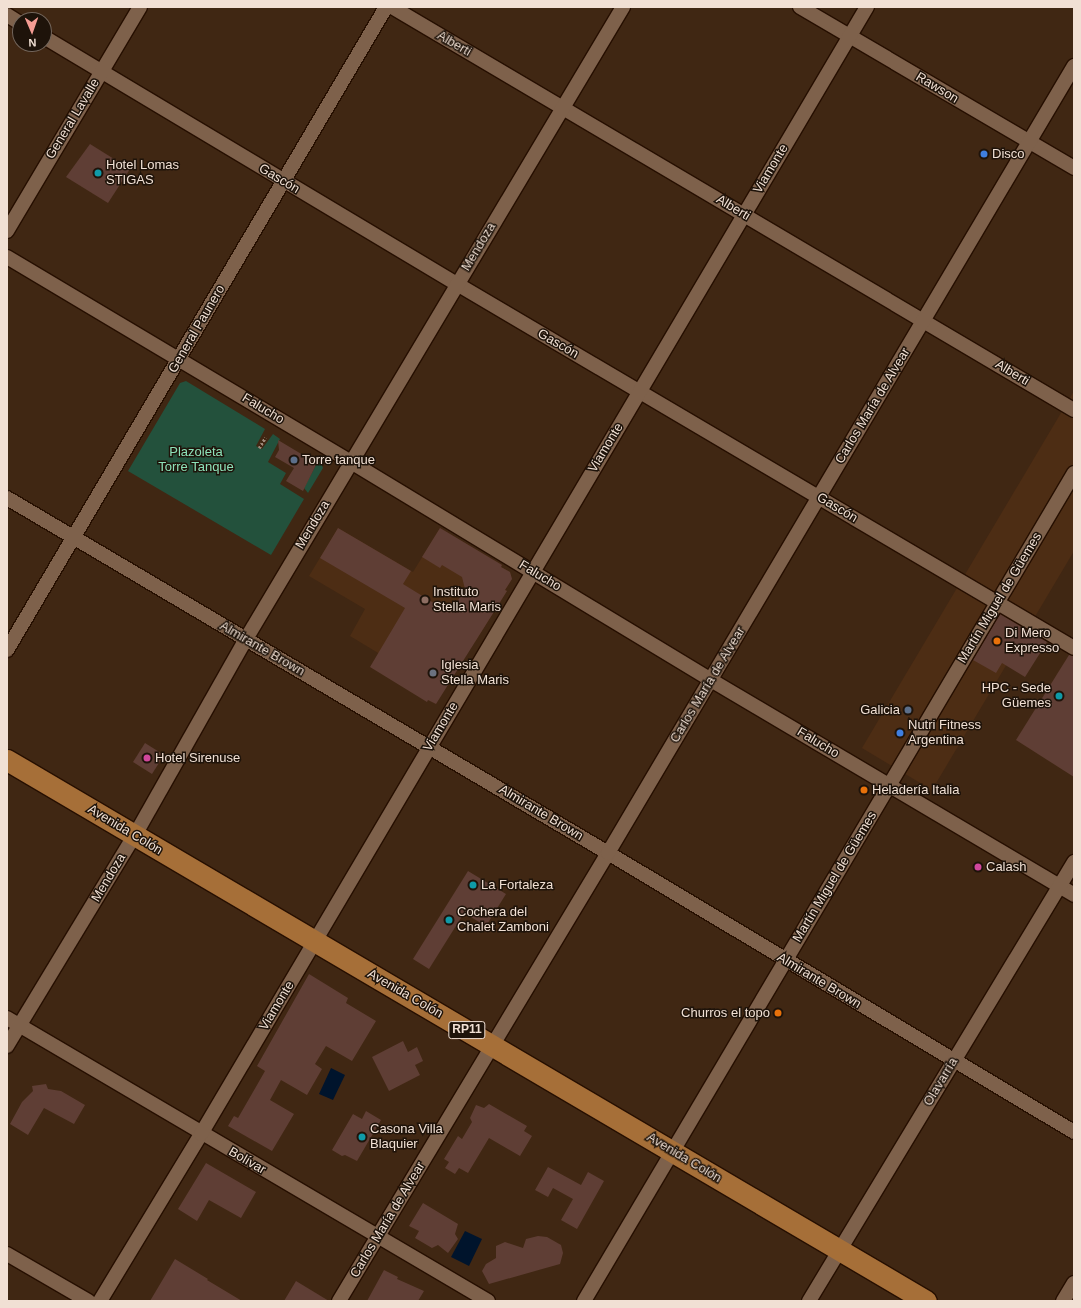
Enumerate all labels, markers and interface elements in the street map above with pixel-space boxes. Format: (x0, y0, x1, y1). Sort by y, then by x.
north arrow (12, 12, 52, 52)
street label: Alberti (434, 28, 474, 60)
text: N (28, 37, 37, 49)
street label: Rawson (913, 69, 961, 107)
street label: General Lavalle (43, 76, 103, 162)
street label: Viamonte (750, 142, 792, 196)
place label: Disco (992, 146, 1025, 162)
marker: Disco (979, 149, 989, 159)
place label: Hotel Lomas STIGAS (106, 158, 179, 189)
street label: Gascón (256, 161, 302, 197)
marker: Hotel Lomas STIGAS (93, 168, 103, 178)
street label: Alberti (713, 192, 753, 224)
street label: Mendoza (459, 220, 499, 274)
street label: General Paunero (165, 282, 229, 376)
street label: Gascón (535, 326, 581, 362)
street label: Carlos María de Alvear (832, 345, 914, 467)
street label: Alberti (992, 357, 1032, 389)
street label: Falucho (239, 390, 287, 428)
street label: Viamonte (585, 421, 627, 475)
park label: Plazoleta Torre Tanque (158, 445, 234, 476)
place label: Torre tanque (302, 452, 375, 468)
marker: Torre tanque (289, 455, 299, 465)
street label: Gascón (814, 490, 860, 526)
street label: Mendoza (293, 498, 333, 552)
street label: Martín Miguel de Güemes (955, 530, 1045, 666)
street label: Falucho (516, 557, 564, 595)
place label: Instituto Stella Maris (433, 585, 501, 616)
marker: Instituto Stella Maris (420, 595, 430, 605)
street label: Almirante Brown (217, 618, 307, 680)
street label: Carlos María de Alvear (667, 624, 749, 746)
place label: Di Mero Expresso (1005, 626, 1059, 657)
marker: Di Mero Expresso (992, 636, 1002, 646)
place label: Iglesia Stella Maris (441, 658, 509, 689)
marker: Iglesia Stella Maris (428, 668, 438, 678)
place label: HPC - Sede Güemes (982, 681, 1051, 712)
marker: HPC - Sede Güemes (1054, 691, 1064, 701)
street label: Viamonte (420, 700, 462, 754)
place label: Galicia (860, 702, 900, 718)
marker: Galicia (903, 705, 913, 715)
place label: Nutri Fitness Argentina (908, 718, 981, 749)
street label: Falucho (794, 724, 842, 762)
marker: Nutri Fitness Argentina (895, 728, 905, 738)
place label: Hotel Sirenuse (155, 750, 240, 766)
marker: Hotel Sirenuse (142, 753, 152, 763)
street label: Almirante Brown (496, 782, 586, 844)
place label: Heladería Italia (872, 782, 959, 798)
marker: Heladería Italia (859, 785, 869, 795)
street label: Avenida Colón (85, 802, 165, 858)
street label: Martín Miguel de Güemes (790, 809, 880, 945)
street label: Mendoza (89, 851, 129, 905)
place label: Calash (986, 859, 1026, 875)
marker: Calash (973, 862, 983, 872)
place label: La Fortaleza (481, 877, 553, 893)
marker: La Fortaleza (468, 880, 478, 890)
place label: Cochera del Chalet Zamboni (457, 905, 549, 936)
marker: Cochera del Chalet Zamboni (444, 915, 454, 925)
street label: Almirante Brown (774, 950, 864, 1012)
street label: Avenida Colón (365, 966, 445, 1022)
street label: Viamonte (256, 979, 298, 1033)
place label: Churros el topo (681, 1005, 770, 1021)
marker: Churros el topo (773, 1008, 783, 1018)
road number: RP11 (448, 1020, 486, 1040)
street label: Olavarría (921, 1055, 961, 1109)
place label: Casona Villa Blaquier (370, 1122, 443, 1153)
street label: Avenida Colón (644, 1130, 724, 1186)
marker: Casona Villa Blaquier (357, 1132, 367, 1142)
street label: Bolívar (226, 1144, 268, 1178)
street label: Carlos María de Alvear (347, 1159, 429, 1281)

